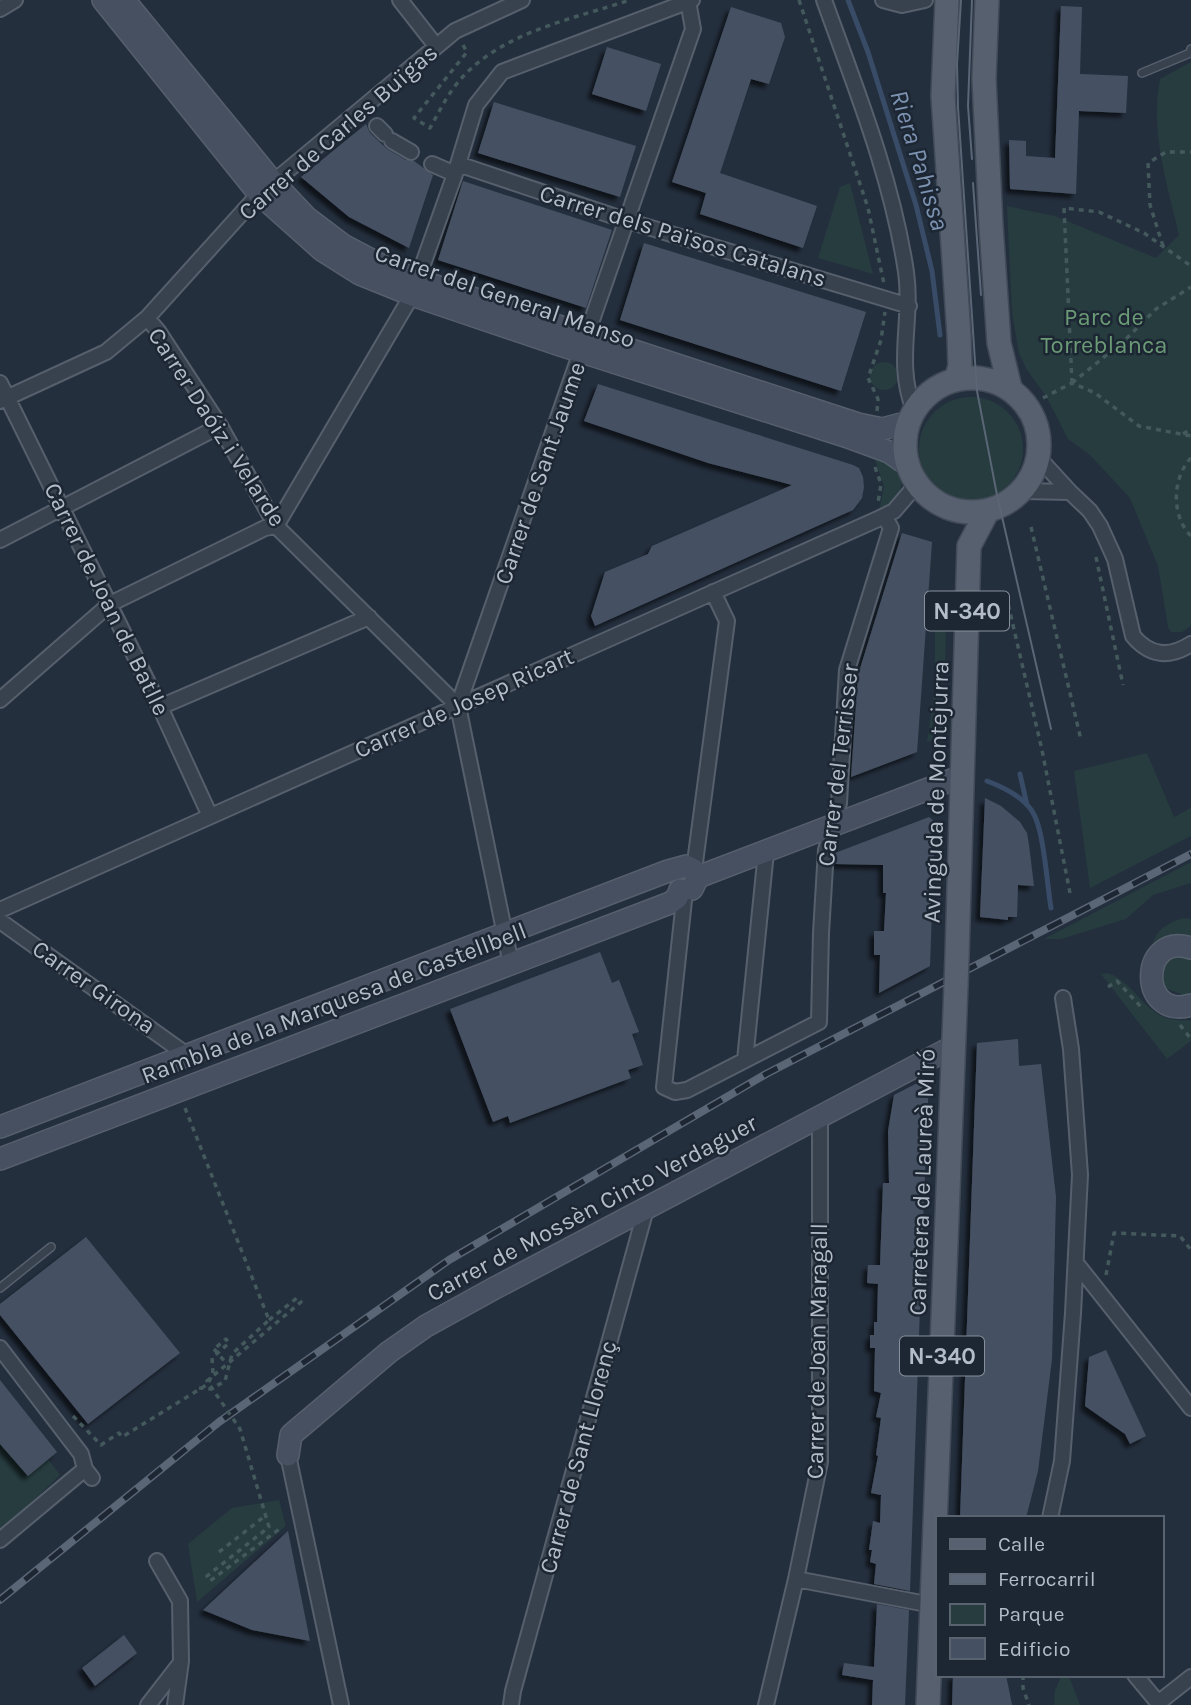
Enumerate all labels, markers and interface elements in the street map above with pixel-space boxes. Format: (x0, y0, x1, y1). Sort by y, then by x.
street label: Carrer de Carles Buïgas (233, 38, 443, 226)
water label: Riera Pahissa (883, 86, 956, 234)
street label: Carrer dels Països Catalans (536, 179, 830, 293)
street label: Carrer del General Manso (371, 238, 639, 354)
park label: Parc de Torreblanca (1040, 303, 1168, 359)
street label: Carrer Daóiz i Velarde (142, 322, 292, 532)
street label: Carrer de Sant Jaume (489, 358, 591, 588)
street label: Carrer de Joan de Batlle (38, 478, 176, 720)
road number: N-340 (925, 592, 1009, 631)
street label: Carrer de Josep Ricart (350, 642, 578, 764)
street label: Avinguda de Montejurra (917, 660, 955, 924)
street label: Carrer del Terrisser (812, 662, 864, 868)
street label: Rambla de la Marquesa de Castellbell (137, 916, 531, 1090)
street label: Carrer Girona (27, 934, 161, 1040)
street label: Carretera de Laureà Miró (903, 1048, 941, 1316)
street label: Carrer de Mossèn Cinto Verdaguer (422, 1109, 762, 1307)
street label: Carrer de Joan Maragall (801, 1223, 833, 1479)
road number: N-340 (900, 1336, 984, 1376)
street label: Carrer de Sant Llorenç (533, 1337, 623, 1577)
legend (936, 1516, 1163, 1677)
text: Calle (998, 1532, 1045, 1556)
text: Ferrocarril (998, 1567, 1096, 1591)
text: Parque (998, 1602, 1065, 1626)
text: Edificio (998, 1637, 1071, 1661)

